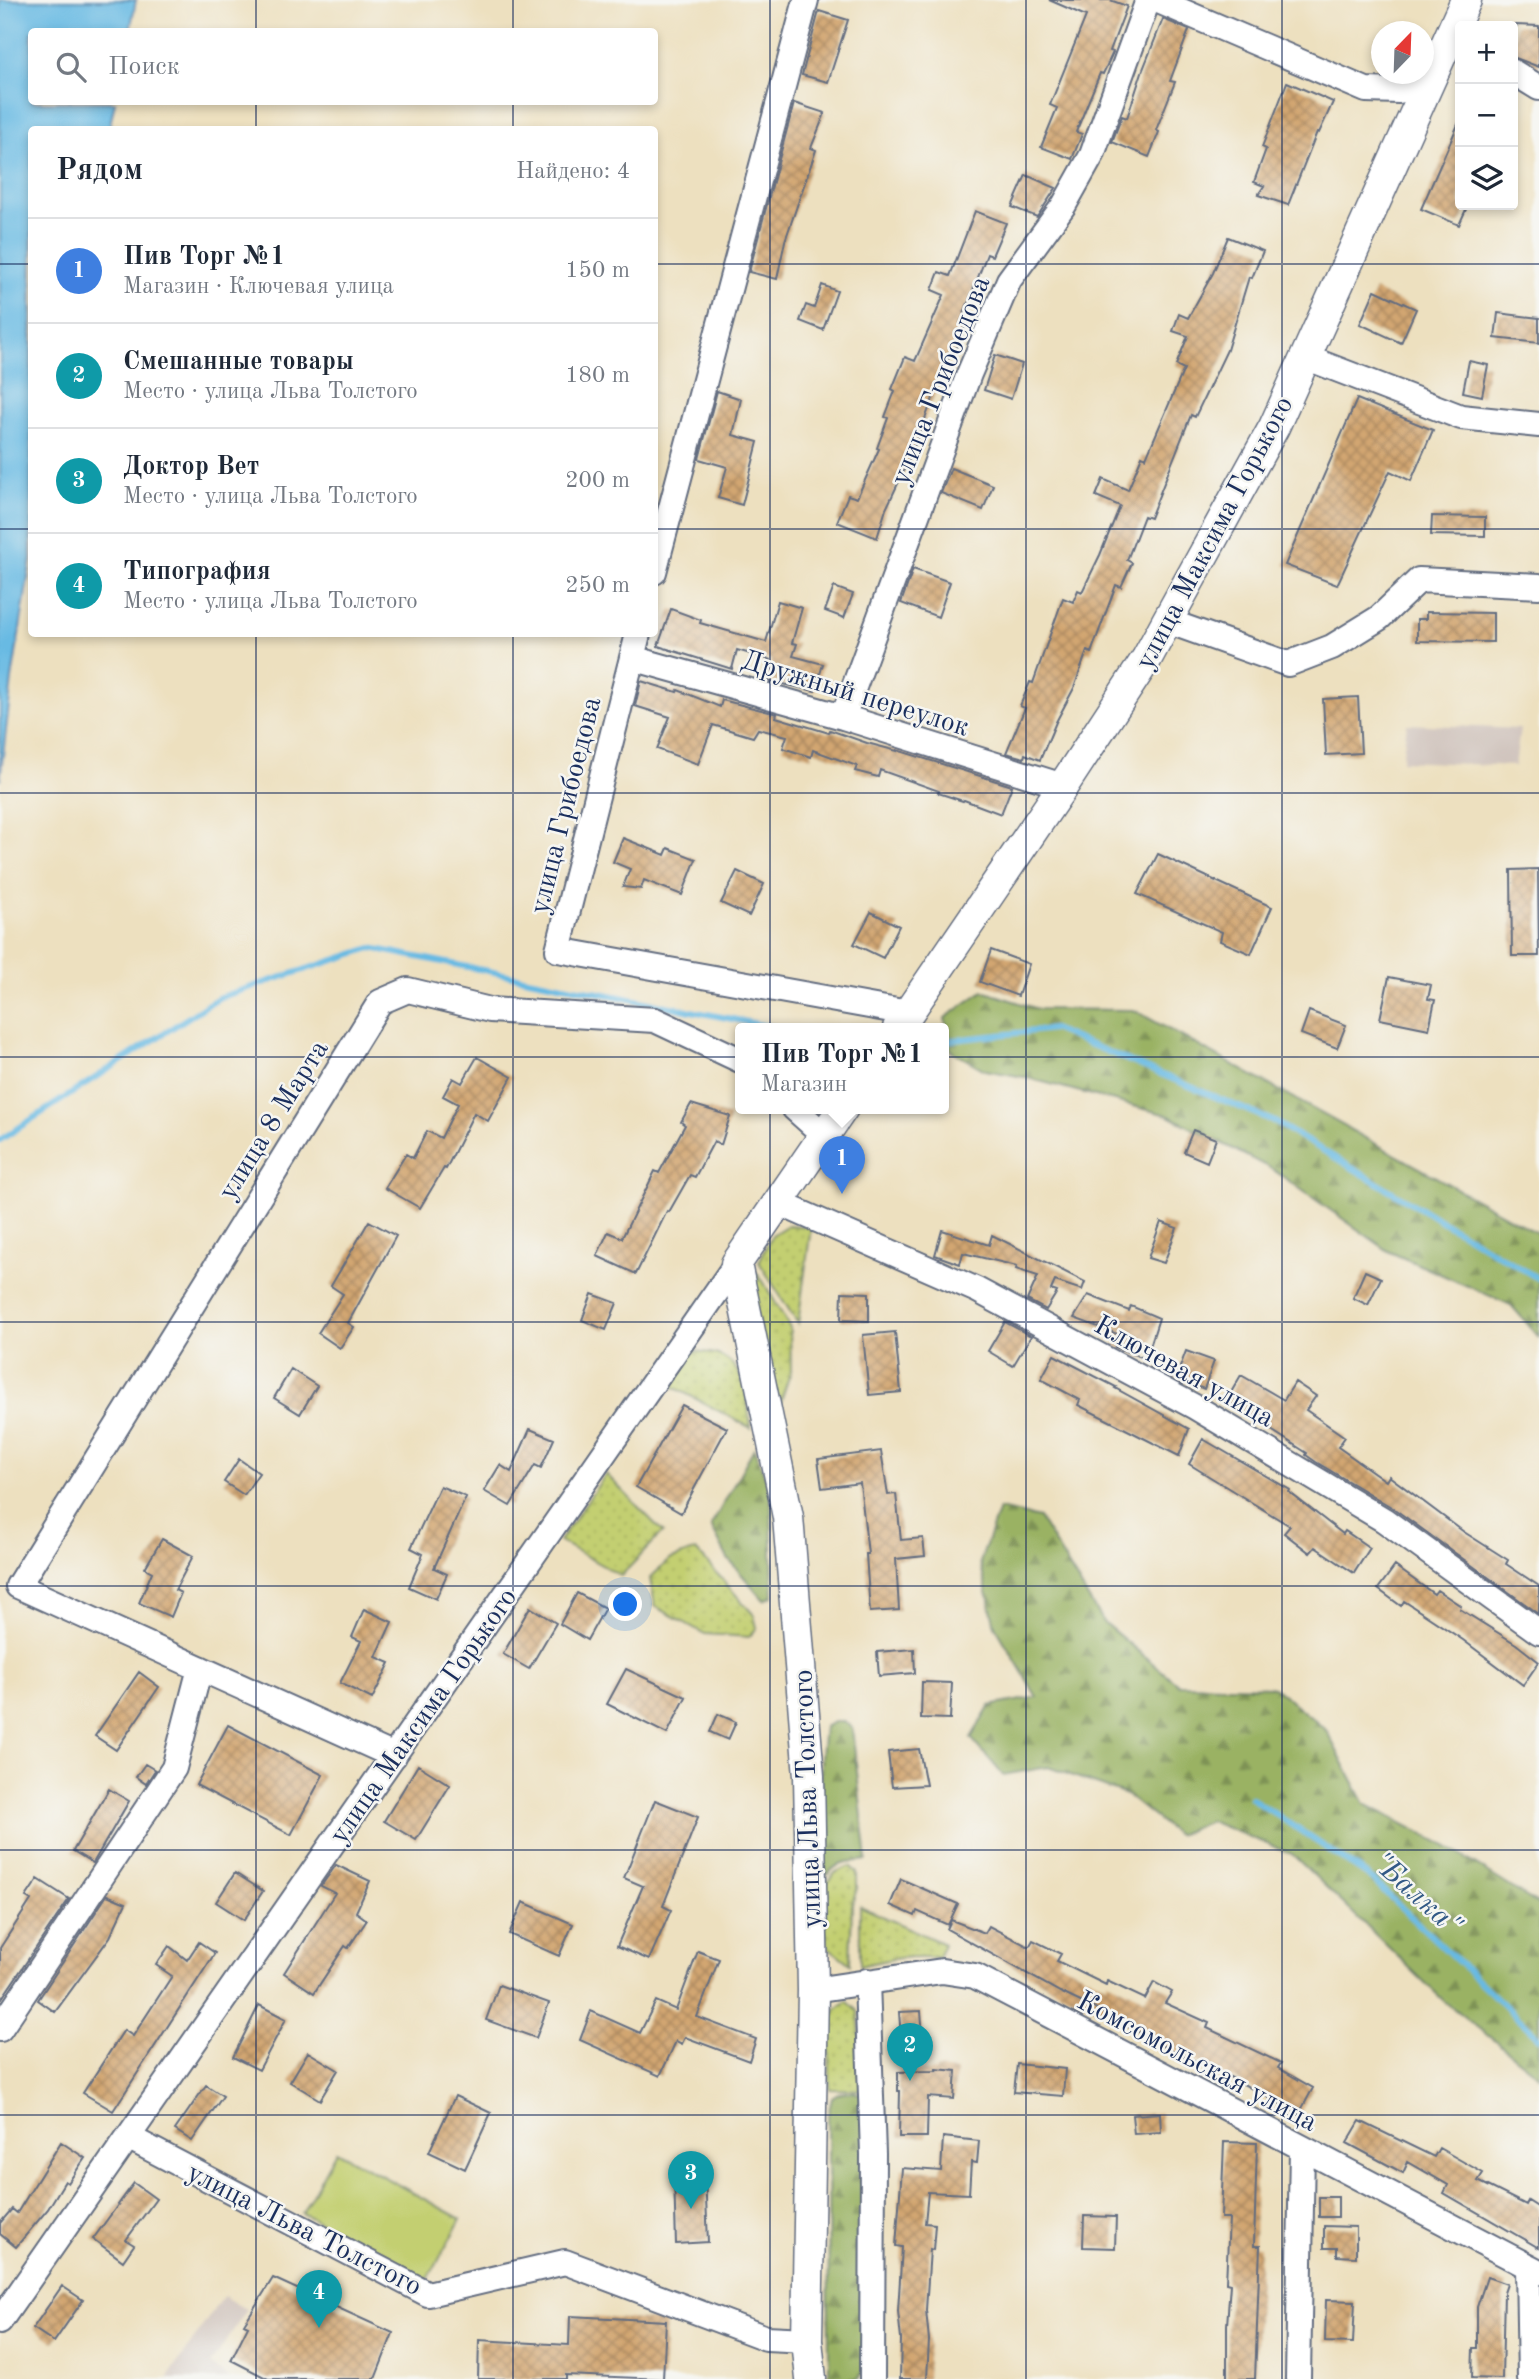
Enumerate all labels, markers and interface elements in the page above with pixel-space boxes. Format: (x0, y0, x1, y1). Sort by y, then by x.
north arrow (1371, 21, 1434, 84)
map controls (1455, 21, 1518, 210)
button: + (1455, 21, 1518, 84)
search box (28, 28, 658, 105)
icon: search (52, 48, 90, 86)
text: Поиск (108, 54, 180, 80)
button: − (1455, 84, 1518, 147)
button: layers (1455, 147, 1518, 210)
text: Рядом (56, 156, 143, 186)
text: Найдено: 4 (516, 160, 630, 183)
text: Пив Торг №1 (123, 244, 285, 270)
text: 1 (72, 259, 86, 282)
text: 150 m (565, 259, 630, 282)
street label: улица Грибоедова (887, 272, 997, 490)
text: Магазин · Ключевая улица (123, 275, 394, 298)
text: Смешанные товары (123, 349, 354, 375)
text: 2 (72, 364, 86, 387)
text: 180 m (565, 364, 630, 387)
text: Место · улица Льва Толстого (123, 380, 418, 403)
street label: улица Максима Горького (1132, 392, 1300, 674)
text: Доктор Вет (123, 454, 259, 480)
text: 3 (72, 469, 86, 492)
text: 200 m (565, 469, 630, 492)
text: Место · улица Льва Толстого (123, 485, 418, 508)
text: Типография (123, 559, 271, 585)
text: 4 (72, 574, 86, 597)
text: 250 m (565, 574, 630, 597)
text: Место · улица Льва Толстого (123, 590, 418, 613)
street label: Дружный переулок (738, 647, 972, 743)
street label: улица Грибоедова (526, 694, 607, 917)
popup (735, 1023, 949, 1114)
street label: улица 8 Марта (214, 1036, 335, 1205)
text: Пив Торг №1 (761, 1042, 923, 1068)
text: Магазин (761, 1073, 847, 1096)
pin: 1 (819, 1136, 865, 1194)
street label: Ключевая улица (1089, 1312, 1278, 1434)
street label: улица Максима Горького (326, 1584, 523, 1850)
your location (608, 1587, 642, 1621)
street label: улица Льва Толстого (790, 1669, 828, 1929)
water label: "Балка" (1366, 1847, 1466, 1942)
street label: Комсомольская улица (1072, 1987, 1322, 2138)
pin: 2 (887, 2023, 933, 2081)
pin: 3 (668, 2151, 714, 2209)
street label: улица Льва Толстого (182, 2159, 426, 2302)
pin: 4 (296, 2270, 342, 2328)

